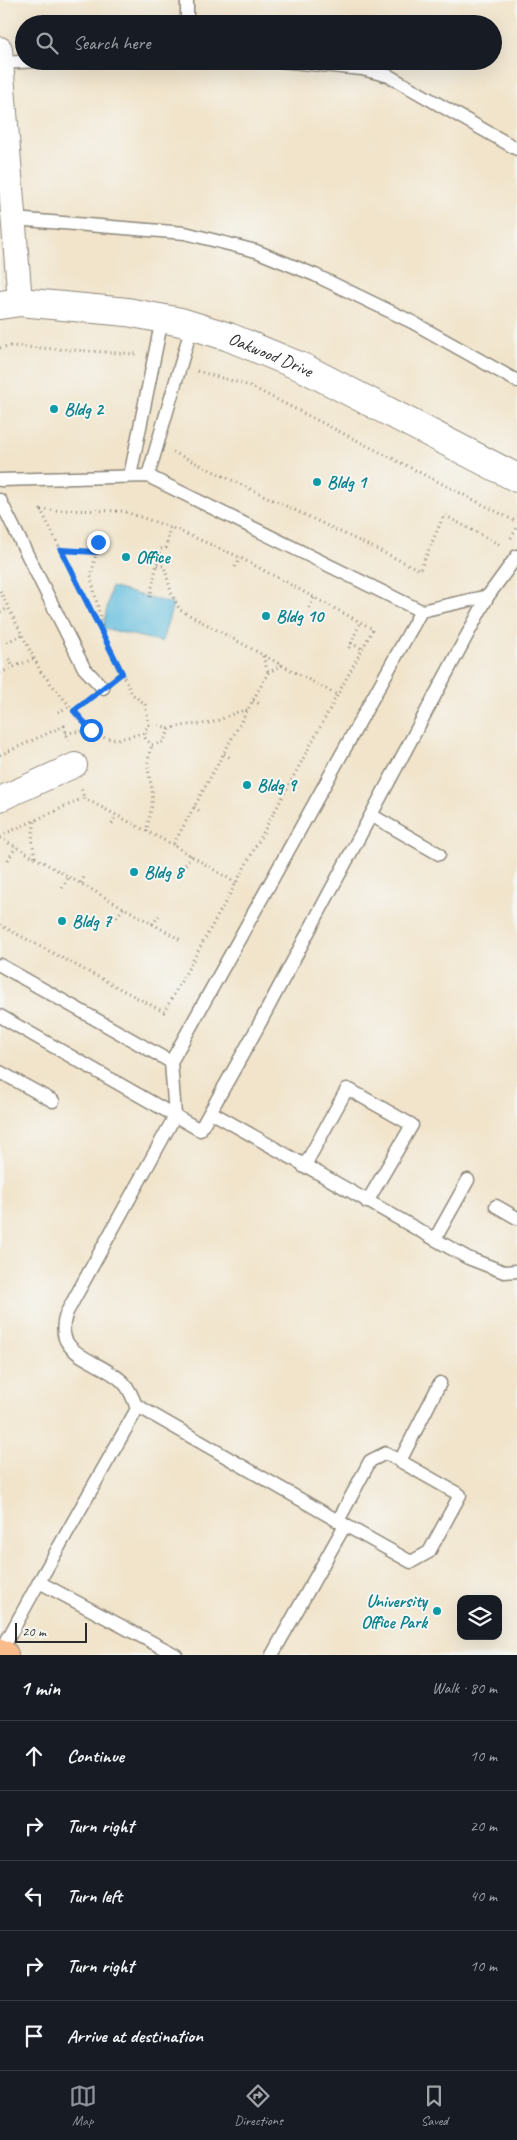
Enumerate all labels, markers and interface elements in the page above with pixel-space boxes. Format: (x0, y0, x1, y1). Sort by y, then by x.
search box (15, 15, 502, 70)
icon: search (33, 29, 61, 57)
text: Search here (73, 31, 150, 55)
street label: Oakwood Drive (225, 327, 318, 382)
place label: Bldg 2 (64, 398, 105, 420)
marker: Bldg 2 (48, 403, 60, 415)
place label: Bldg 1 (327, 471, 368, 493)
marker: Bldg 1 (311, 476, 323, 488)
route end (87, 531, 110, 554)
place label: Office (136, 546, 171, 568)
marker: Office (120, 551, 132, 563)
place label: Bldg 10 (276, 605, 325, 627)
marker: Bldg 10 (260, 610, 272, 622)
route start (80, 719, 103, 742)
place label: Bldg 9 (257, 774, 298, 796)
marker: Bldg 9 (241, 779, 253, 791)
place label: Bldg 8 (144, 861, 185, 883)
marker: Bldg 8 (128, 866, 140, 878)
place label: Bldg 7 (72, 910, 113, 932)
marker: Bldg 7 (56, 915, 68, 927)
place label: University Office Park (361, 1590, 429, 1633)
map controls (457, 1595, 502, 1640)
button: layers (457, 1595, 502, 1640)
marker: University Office Park (431, 1605, 443, 1617)
scale bar (15, 1620, 88, 1643)
text: 20 m (22, 1623, 46, 1640)
text: 1 min (20, 1675, 60, 1701)
text: Walk · 80 m (432, 1678, 497, 1698)
icon: ahead (20, 1742, 48, 1770)
text: Continue (67, 1744, 124, 1768)
text: 10 m (470, 1746, 497, 1766)
icon: right (20, 1812, 48, 1840)
text: Turn right (67, 1814, 134, 1838)
text: 20 m (470, 1816, 497, 1836)
icon: left (20, 1882, 48, 1910)
text: Turn left (67, 1884, 122, 1908)
text: 40 m (470, 1886, 497, 1906)
icon: right (20, 1952, 48, 1980)
text: Turn right (67, 1954, 134, 1978)
text: 10 m (470, 1956, 497, 1976)
icon: arrive (20, 2022, 48, 2050)
text: Arrive at destination (67, 2024, 203, 2048)
tab: Map (69, 2082, 97, 2129)
tab: Directions (234, 2082, 283, 2129)
tab: Saved (420, 2082, 448, 2129)

